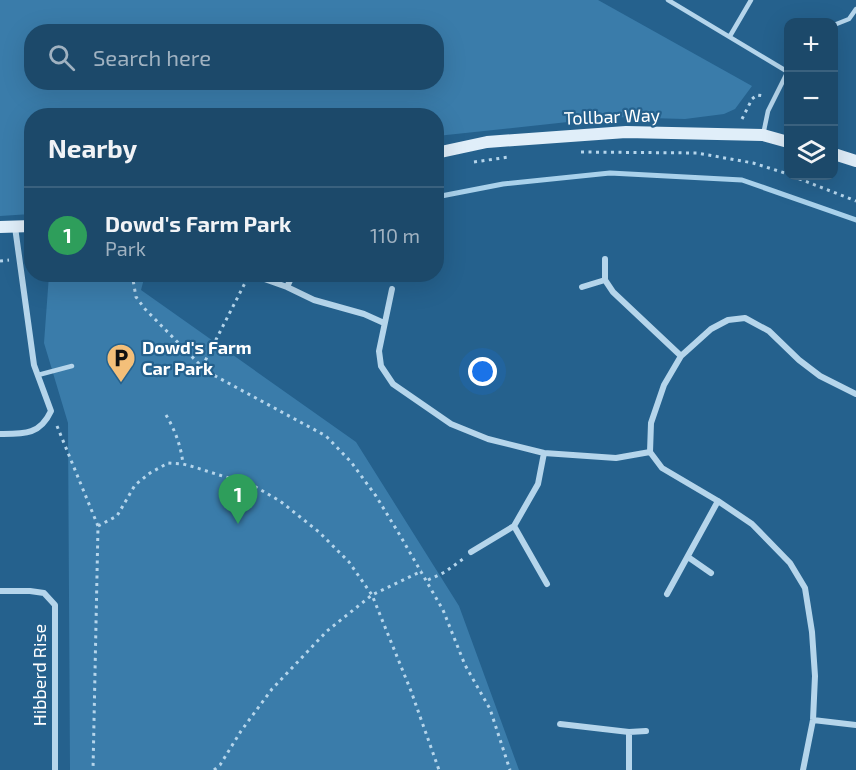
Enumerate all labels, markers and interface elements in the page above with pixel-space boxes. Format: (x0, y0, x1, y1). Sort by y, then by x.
map controls (784, 18, 838, 180)
button: + (784, 18, 838, 72)
search box (24, 24, 444, 90)
icon: search (45, 41, 78, 74)
text: Search here (93, 44, 211, 70)
button: − (784, 72, 838, 126)
street label: Tollbar Way (563, 103, 661, 129)
button: layers (784, 126, 838, 180)
text: Nearby (48, 132, 137, 163)
text: Dowd's Farm Park (105, 210, 291, 236)
text: 1 (63, 223, 72, 247)
text: 110 m (370, 223, 420, 247)
text: Park (105, 236, 146, 260)
place label: Dowd's Farm Car Park (142, 336, 252, 379)
parking icon: Dowd's Farm Car Park (105, 342, 137, 384)
your location (468, 357, 497, 386)
pin: 1 (218, 474, 258, 524)
street label: Hibberd Rise (28, 624, 50, 726)

